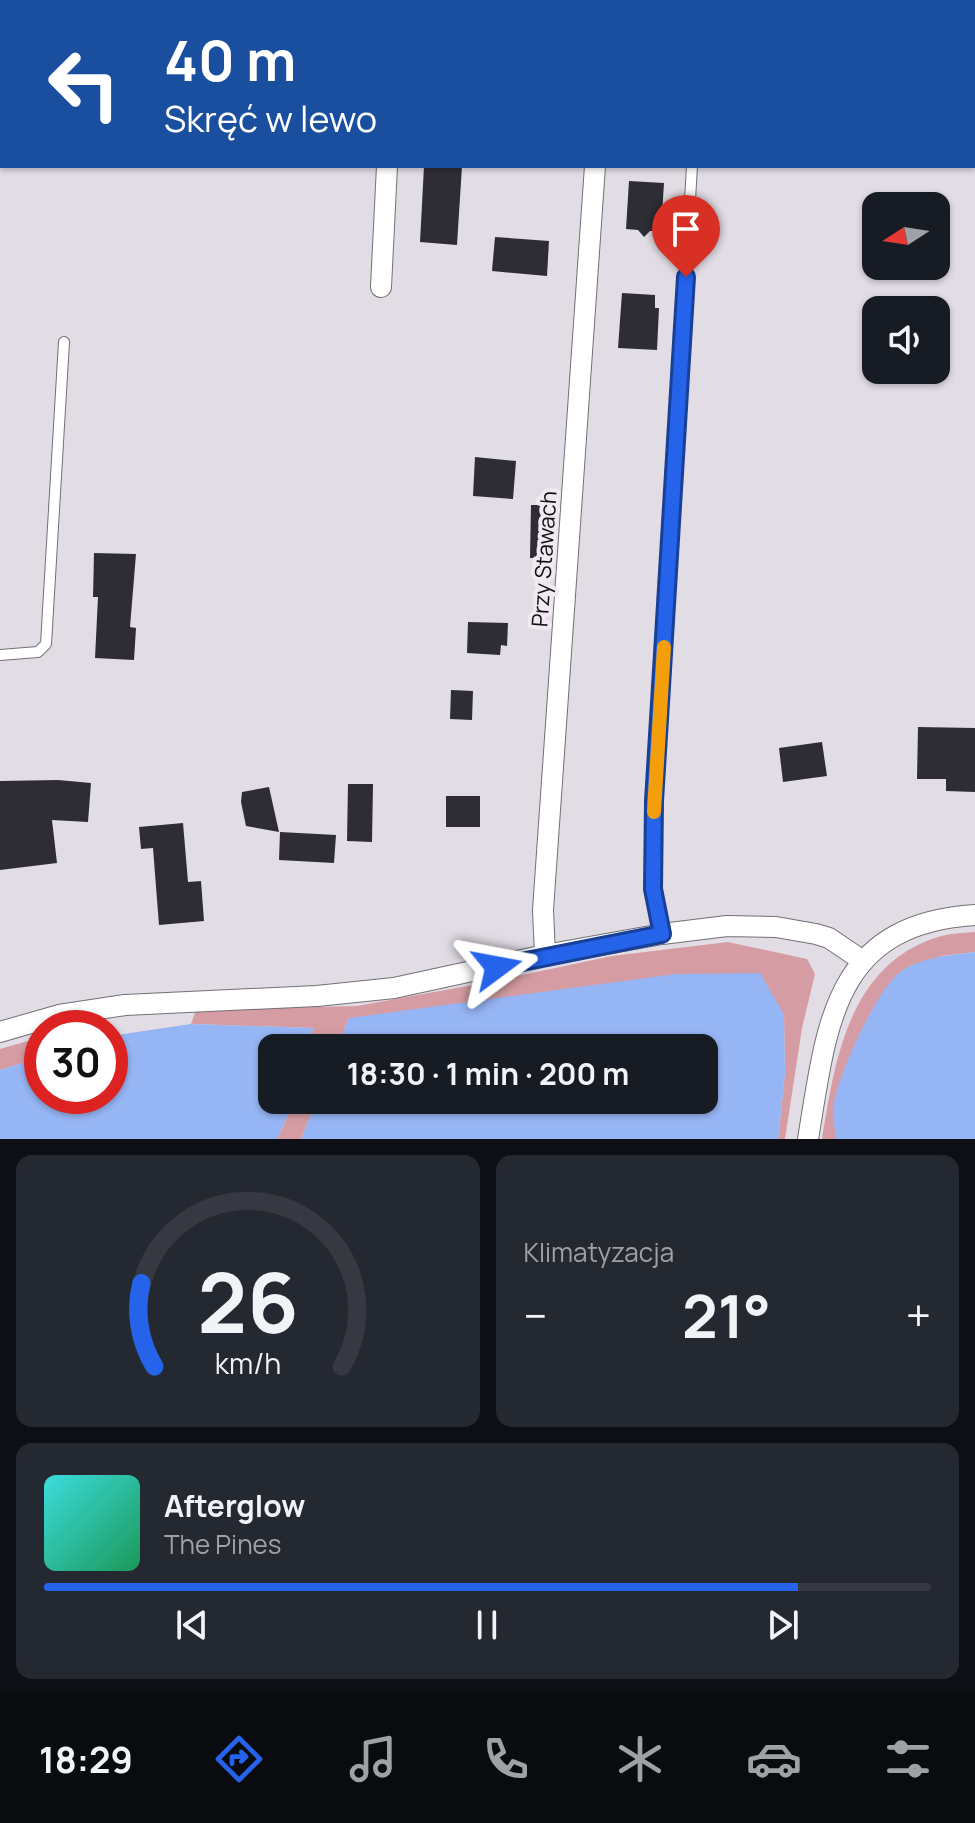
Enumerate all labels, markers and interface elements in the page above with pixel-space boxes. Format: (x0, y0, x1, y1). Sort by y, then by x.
text: 40 m (164, 21, 296, 98)
icon: left (32, 32, 136, 136)
text: Skręć w lewo (164, 94, 377, 143)
north arrow (862, 192, 950, 280)
map controls (862, 192, 950, 384)
pin (652, 195, 720, 277)
icon: arrive (664, 207, 708, 251)
button: sound (862, 296, 950, 384)
street label: Przy Stawach (524, 490, 564, 628)
position arrow (455, 925, 539, 1009)
speed limit sign: 30 (24, 1010, 128, 1114)
text: 18:30 · 1 min · 200 m (347, 1053, 629, 1094)
text: Klimatyzacja (524, 1234, 674, 1270)
text: 26 (197, 1244, 298, 1358)
text: 21° (682, 1274, 771, 1356)
text: − (524, 1285, 547, 1345)
text: + (906, 1285, 931, 1345)
text: km/h (215, 1344, 281, 1383)
text: Afterglow (164, 1485, 305, 1526)
text: The Pines (164, 1526, 281, 1562)
icon: previous (170, 1603, 214, 1647)
icon: pause (465, 1603, 509, 1647)
icon: next (761, 1603, 805, 1647)
icon: directions (211, 1731, 267, 1787)
icon: music (345, 1731, 401, 1787)
icon: phone (478, 1731, 534, 1787)
icon: climate (612, 1731, 668, 1787)
icon: car (746, 1731, 802, 1787)
icon: filters (880, 1731, 936, 1787)
text: 18:29 (39, 1735, 133, 1784)

